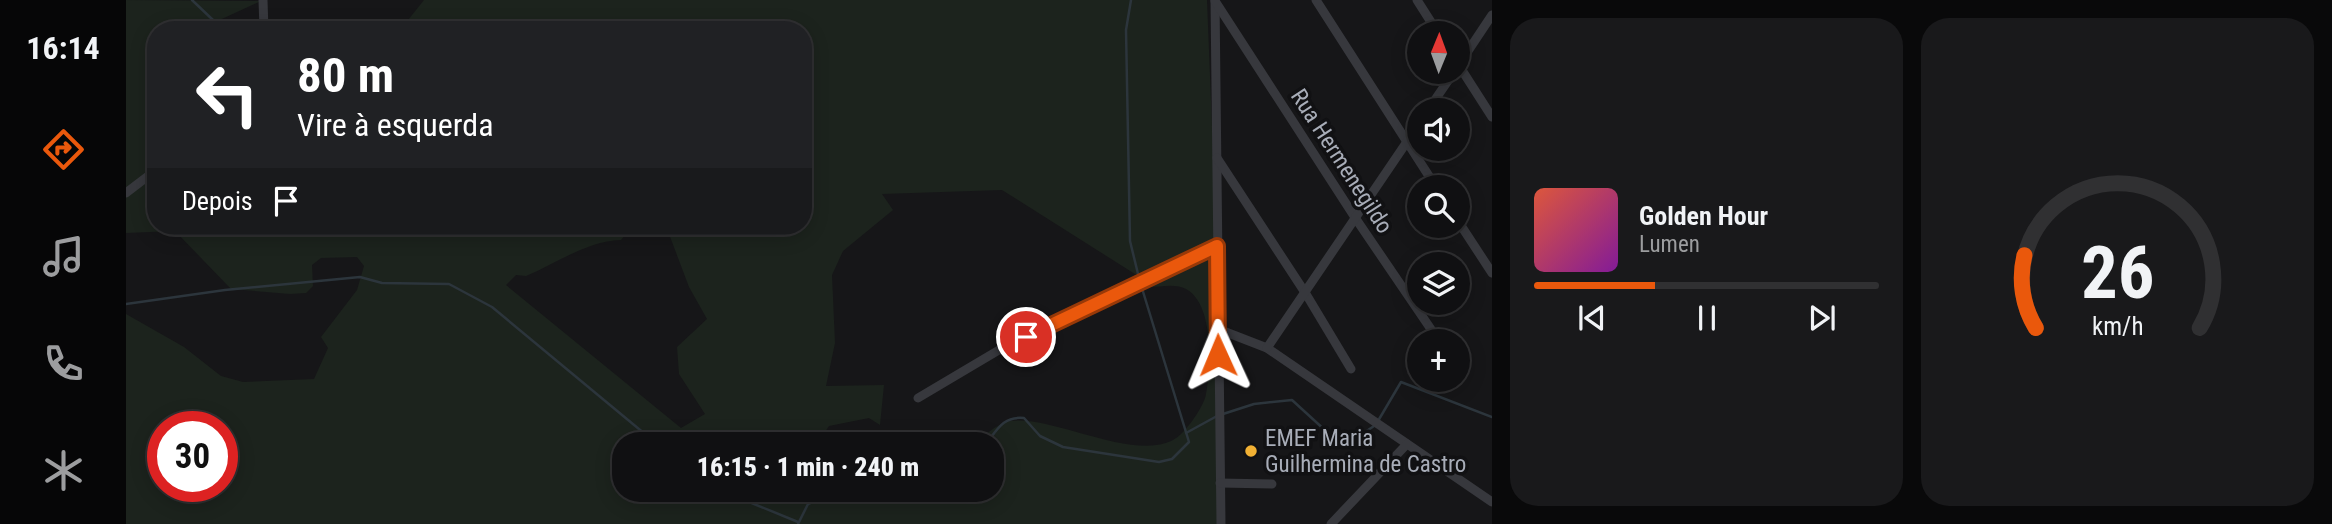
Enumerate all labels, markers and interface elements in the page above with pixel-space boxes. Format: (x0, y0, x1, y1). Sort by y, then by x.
north arrow (1407, 21, 1470, 84)
map controls (1407, 21, 1470, 392)
text: 16:14 (26, 29, 100, 67)
text: 80 m (297, 47, 394, 104)
icon: left (182, 49, 273, 140)
street label: Rua Hermenegildo (1285, 84, 1398, 238)
button: sound (1407, 98, 1470, 161)
text: Vire à esquerda (297, 106, 493, 144)
icon: directions (39, 125, 88, 174)
button: search (1407, 175, 1470, 238)
icon: arrive (267, 182, 305, 220)
text: Depois (182, 186, 253, 216)
text: Golden Hour (1639, 201, 1768, 231)
text: 26 (2081, 230, 2154, 316)
text: Lumen (1639, 231, 1700, 258)
icon: music (39, 232, 88, 281)
button: layers (1407, 252, 1470, 315)
icon: previous (1573, 299, 1611, 337)
icon: pause (1688, 299, 1726, 337)
icon: next (1803, 299, 1841, 337)
pin (996, 307, 1056, 367)
text: km/h (2092, 312, 2143, 341)
icon: arrive (1007, 318, 1045, 356)
position arrow (1181, 318, 1255, 392)
button: + (1407, 329, 1470, 392)
icon: phone (39, 339, 88, 388)
speed limit sign: 30 (147, 411, 238, 502)
place label: EMEF Maria Guilhermina de Castro (1265, 425, 1466, 478)
marker: EMEF Maria Guilhermina de Castro (1243, 443, 1259, 459)
icon: climate (39, 446, 88, 495)
text: 16:15 · 1 min · 240 m (697, 452, 919, 482)

